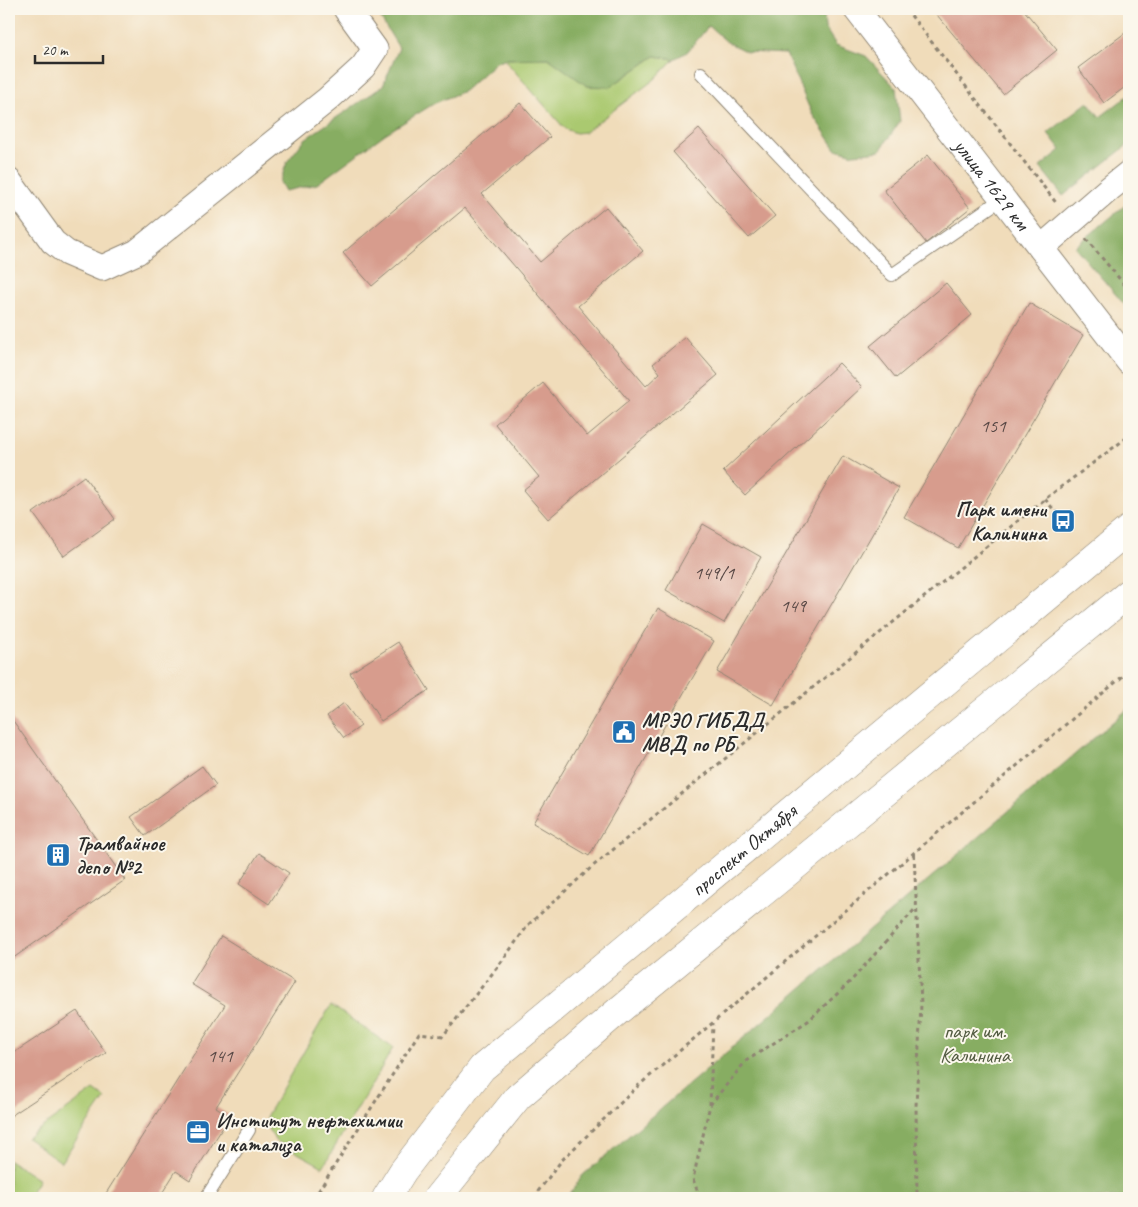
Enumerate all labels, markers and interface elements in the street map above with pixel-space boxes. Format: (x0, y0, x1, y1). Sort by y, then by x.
scale bar (35, 32, 102, 64)
text: 20 m (42, 41, 69, 60)
street label: улица 1629 км (947, 132, 1036, 237)
house number: 151 (980, 414, 1007, 438)
place label: Парк имени Калинина (956, 496, 1048, 546)
bus stop icon: Парк имени Калинина (1050, 508, 1076, 534)
house number: 149/1 (694, 561, 736, 585)
house number: 149 (780, 594, 807, 618)
place label: МРЭО ГИБДД МВД по РБ (642, 707, 766, 757)
public building icon: МРЭО ГИБДД МВД по РБ (611, 719, 637, 745)
street label: проспект Октября (685, 798, 803, 902)
place label: Трамвайное депо №2 (76, 830, 166, 880)
building icon: Трамвайное депо №2 (45, 842, 71, 868)
park label: парк им. Калинина (940, 1018, 1012, 1068)
house number: 141 (207, 1044, 234, 1068)
place label: Институт нефтехимии и катализа (216, 1107, 404, 1158)
office icon: Институт нефтехимии и катализа (185, 1119, 211, 1145)

